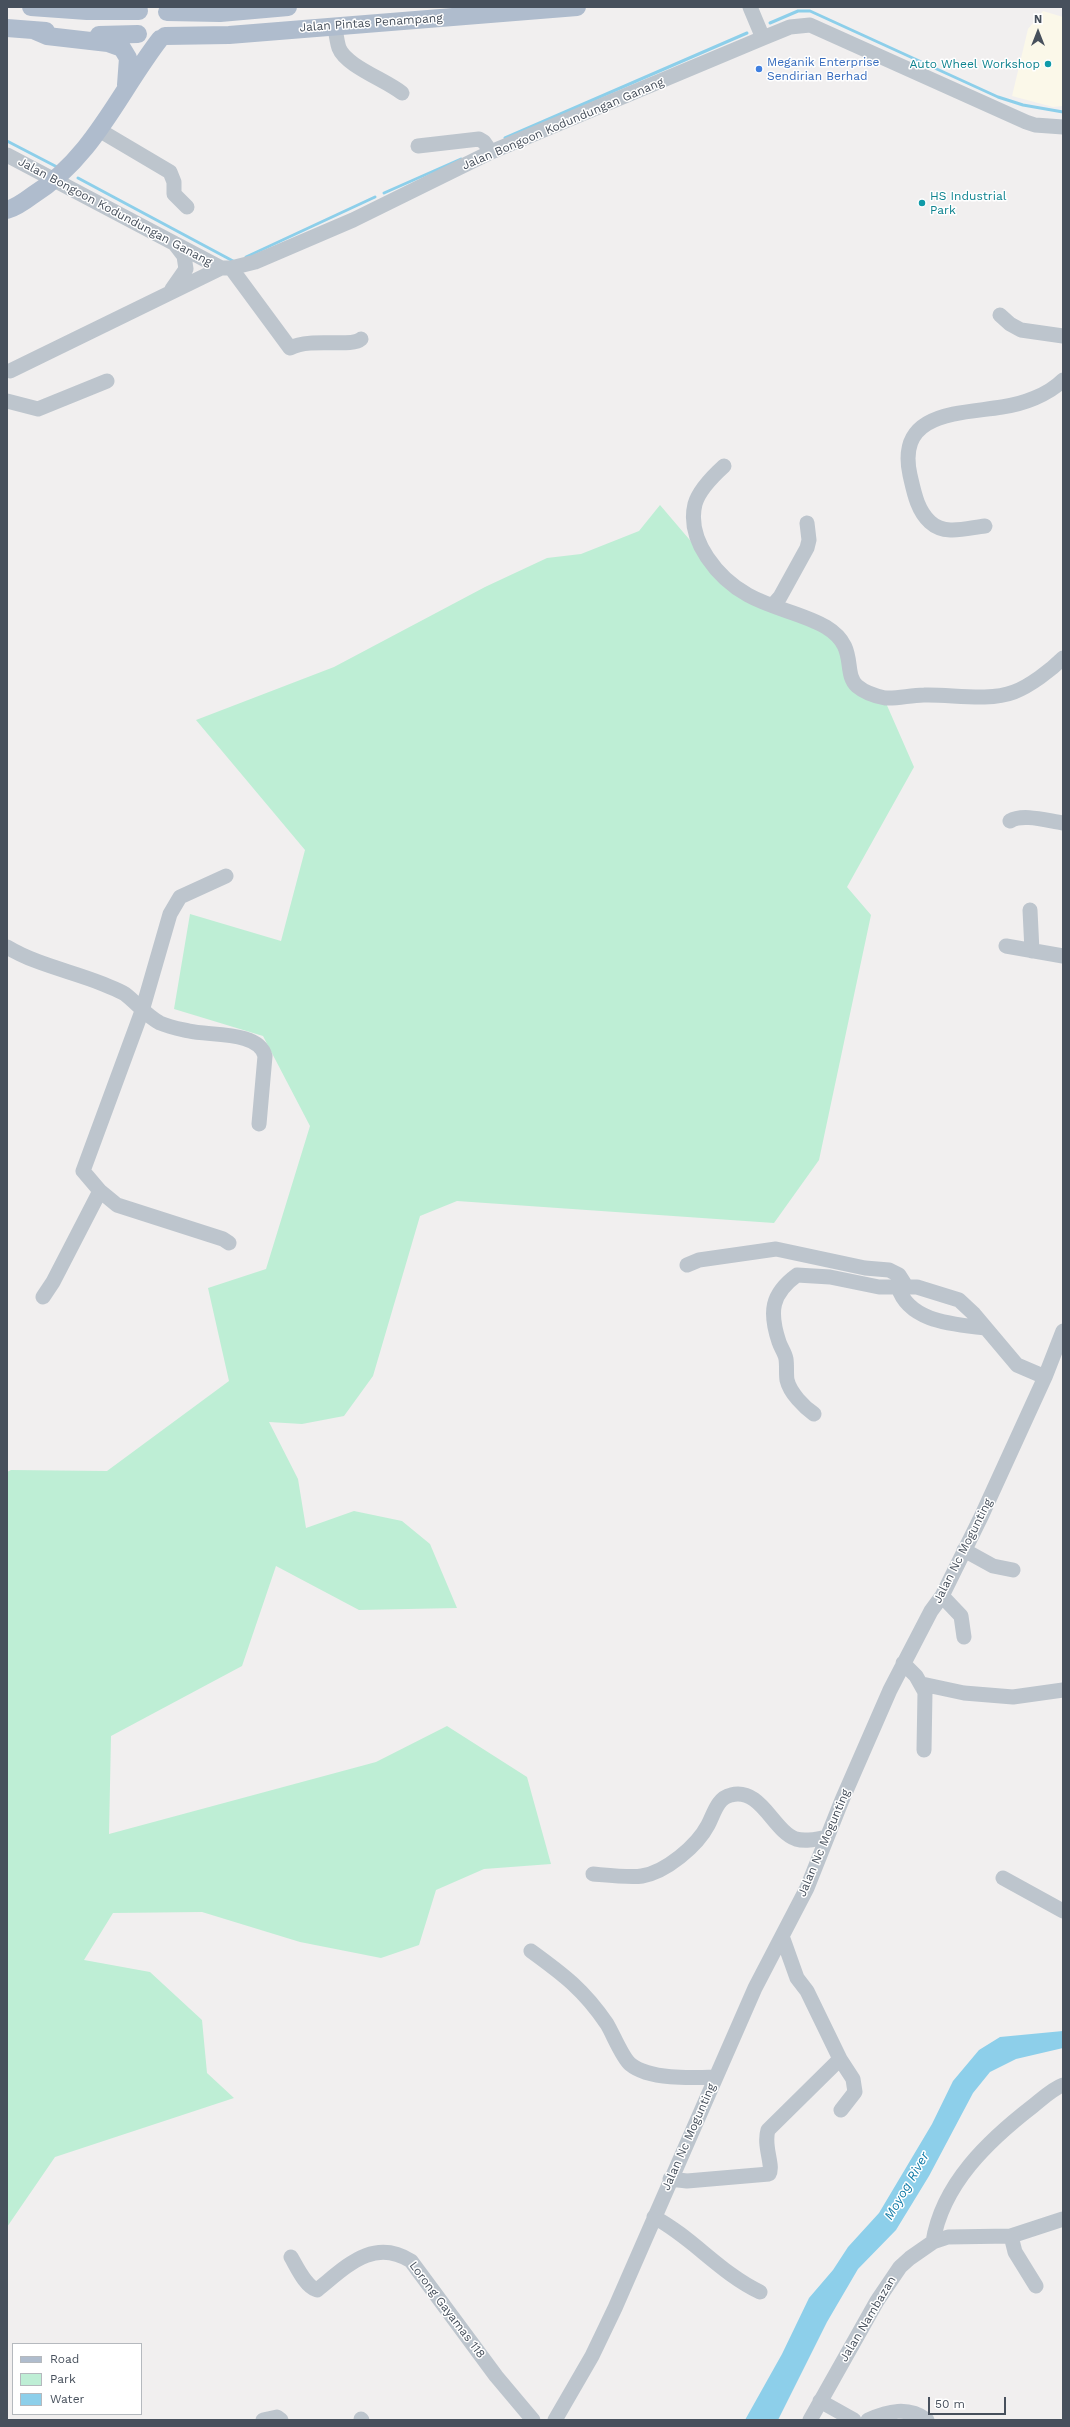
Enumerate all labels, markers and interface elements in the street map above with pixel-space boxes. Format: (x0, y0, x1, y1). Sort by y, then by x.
street label: Jalan Pintas Penampang (299, 11, 443, 35)
north arrow (1018, 12, 1058, 52)
text: N (1034, 13, 1042, 26)
place label: Meganik Enterprise Sendirian Berhad (767, 55, 879, 83)
place label: Auto Wheel Workshop (910, 57, 1040, 71)
marker: Auto Wheel Workshop (1043, 59, 1053, 69)
marker: Meganik Enterprise Sendirian Berhad (754, 64, 764, 74)
street label: Jalan Bongoon Kodundungan Ganang (460, 75, 666, 173)
street label: Jalan Bongoon Kodundungan Ganang (16, 155, 214, 269)
place label: HS Industrial Park (930, 189, 1006, 217)
marker: HS Industrial Park (917, 198, 927, 208)
street label: Jalan Nc Mogunting (930, 1496, 996, 1606)
street label: Jalan Nc Mogunting (795, 1787, 853, 1899)
street label: Jalan Nc Mogunting (659, 2081, 719, 2193)
water label: Moyog River (881, 2149, 933, 2223)
street label: Lorong Gayamas 118 (406, 2259, 488, 2361)
street label: Jalan Nambazan (837, 2274, 899, 2364)
legend (12, 2343, 142, 2415)
text: Road (50, 2352, 79, 2366)
text: Park (50, 2372, 76, 2386)
scale bar (930, 2389, 1008, 2415)
text: Water (50, 2392, 84, 2406)
text: 50 m (935, 2397, 965, 2411)

